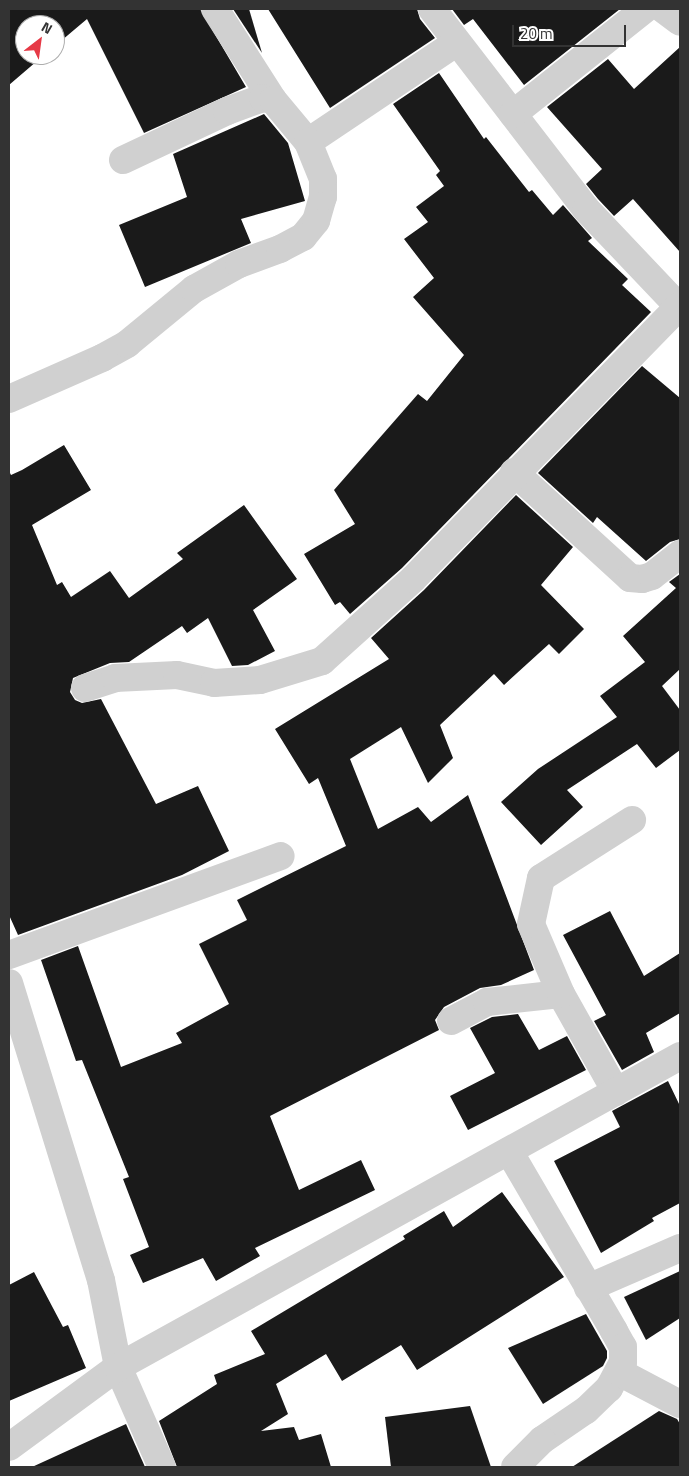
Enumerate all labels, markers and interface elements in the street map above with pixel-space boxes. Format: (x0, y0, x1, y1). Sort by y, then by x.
north arrow (15, 15, 65, 65)
scale bar (514, 15, 628, 47)
text: N (38, 16, 57, 39)
text: 20 m (520, 22, 553, 45)

